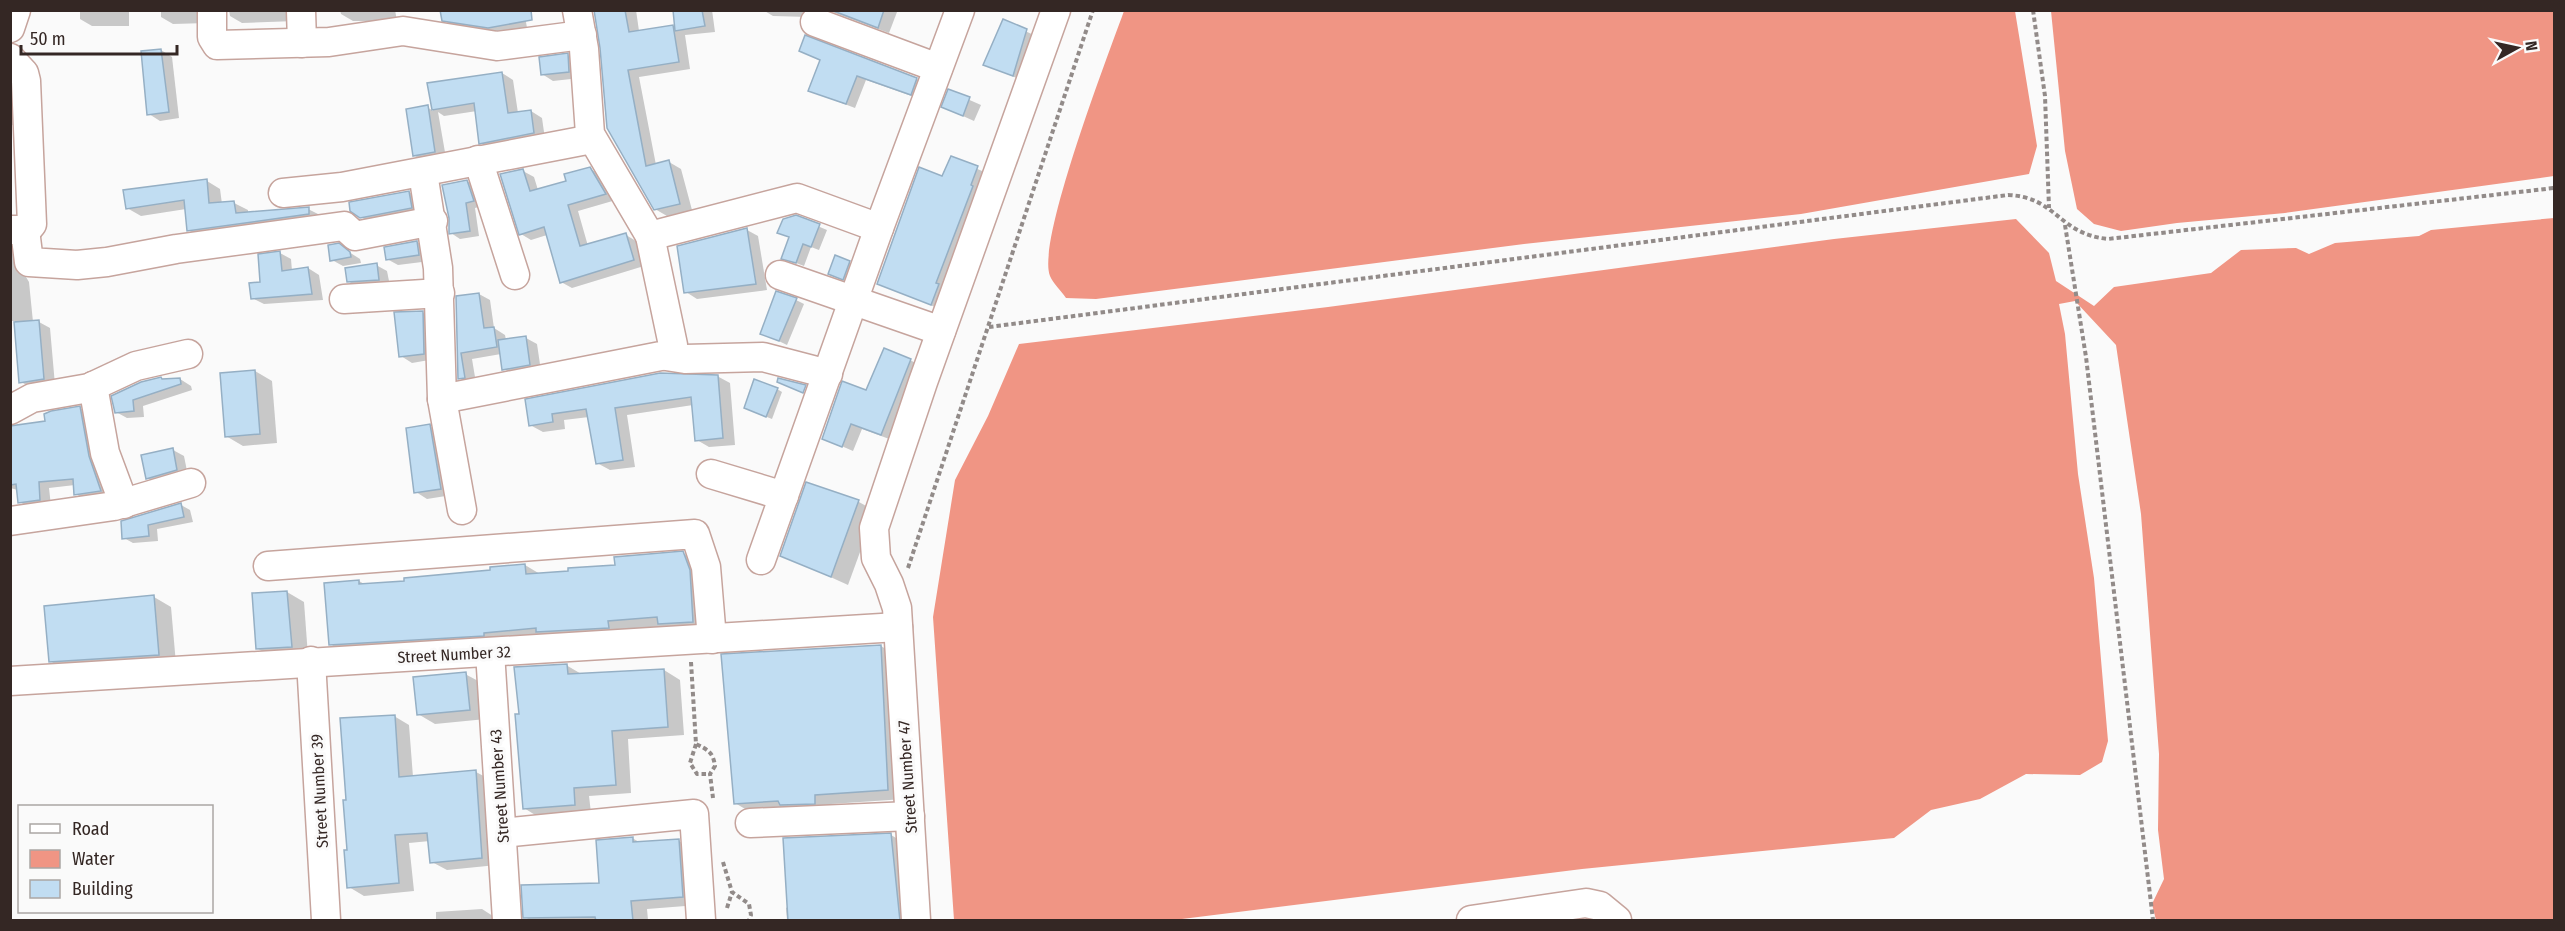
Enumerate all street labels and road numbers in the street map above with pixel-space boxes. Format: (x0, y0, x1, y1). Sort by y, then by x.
street label: Street Number 32 (397, 642, 511, 667)
street label: Street Number 47 (894, 719, 921, 834)
street label: Street Number 43 (486, 728, 513, 843)
street label: Street Number 39 (307, 733, 332, 848)

